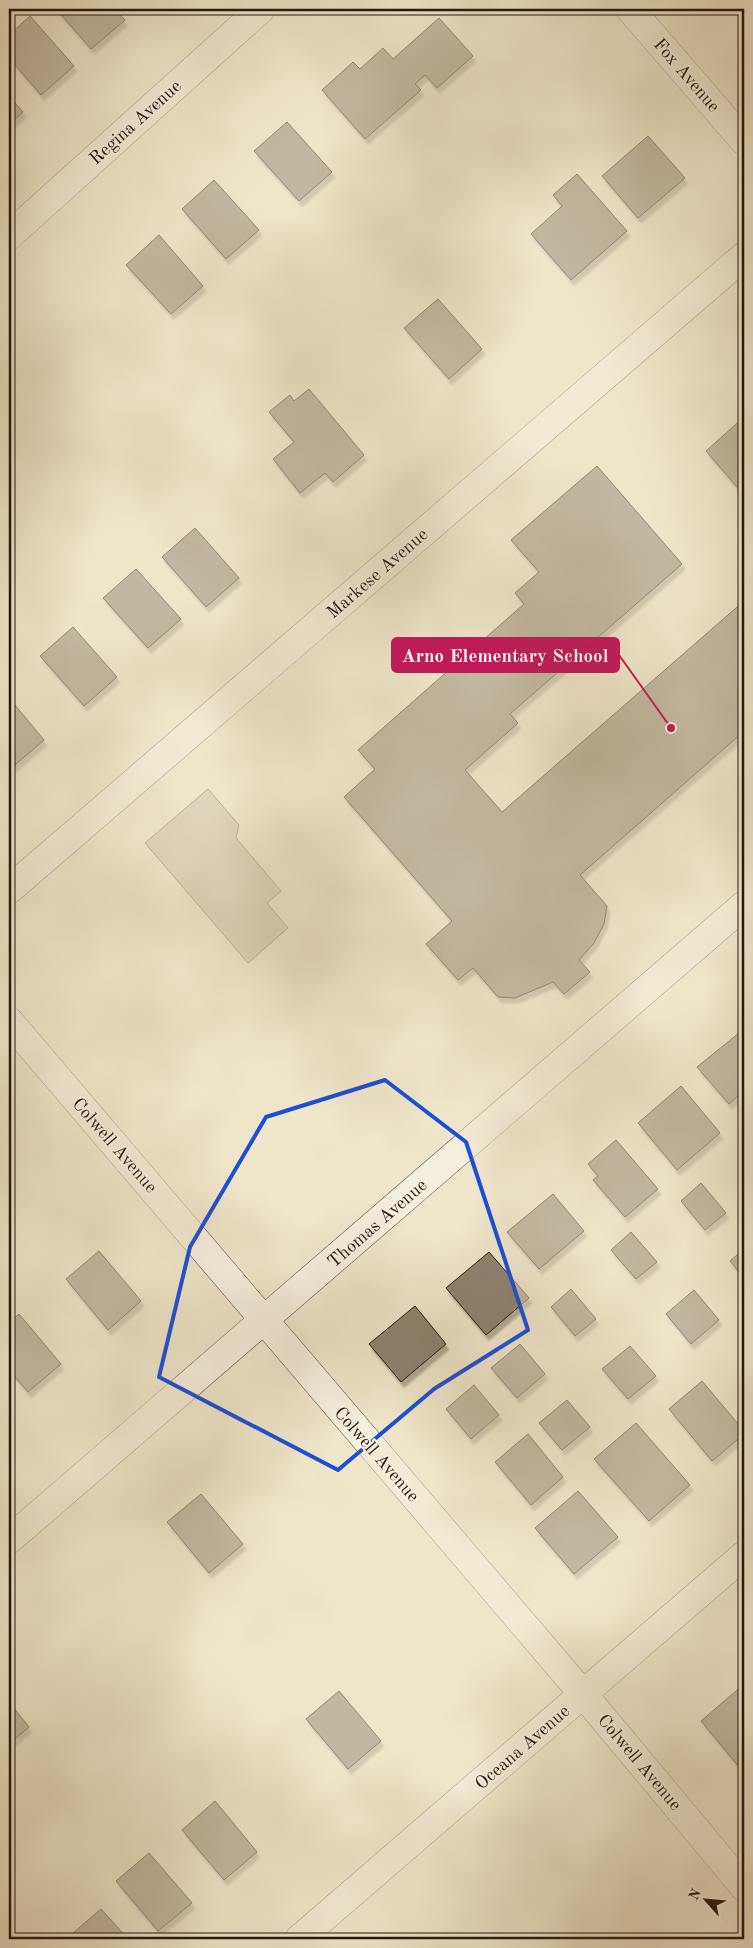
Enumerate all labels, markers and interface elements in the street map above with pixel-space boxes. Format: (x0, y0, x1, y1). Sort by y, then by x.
street label: Fox Avenue (650, 35, 723, 116)
street label: Regina Avenue (86, 77, 185, 168)
street label: Markese Avenue (324, 525, 432, 622)
callout: Arno Elementary School (392, 638, 619, 672)
text: Arno Elementary School (401, 648, 609, 667)
street label: Colwell Avenue (68, 1095, 160, 1197)
street label: Thomas Avenue (325, 1176, 431, 1271)
street label: Colwell Avenue (330, 1404, 422, 1506)
street label: Oceana Avenue (472, 1702, 573, 1793)
street label: Colwell Avenue (594, 1711, 684, 1814)
north arrow (680, 1876, 730, 1926)
text: N (687, 1886, 704, 1902)

